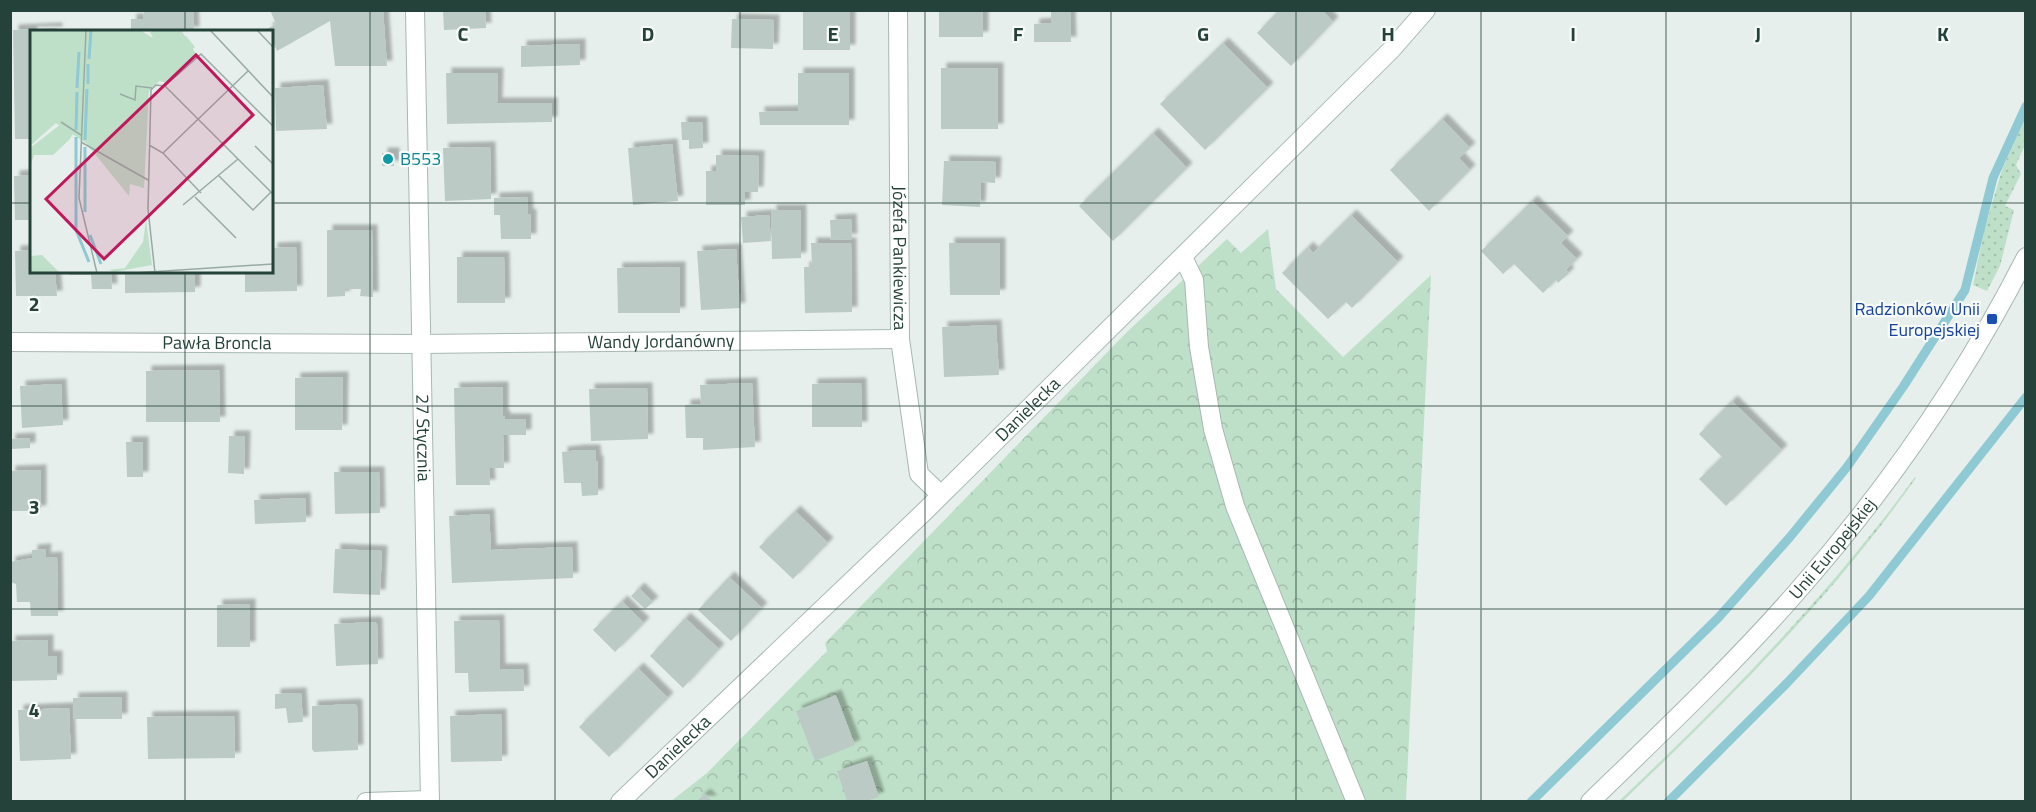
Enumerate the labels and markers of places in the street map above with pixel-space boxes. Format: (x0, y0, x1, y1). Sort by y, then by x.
place label: B553 (400, 145, 441, 172)
marker: B553 (381, 152, 395, 166)
place label: Radzionków Unii Europejskiej (1854, 295, 1980, 343)
marker: Radzionków Unii Europejskiej (1985, 312, 1999, 326)

